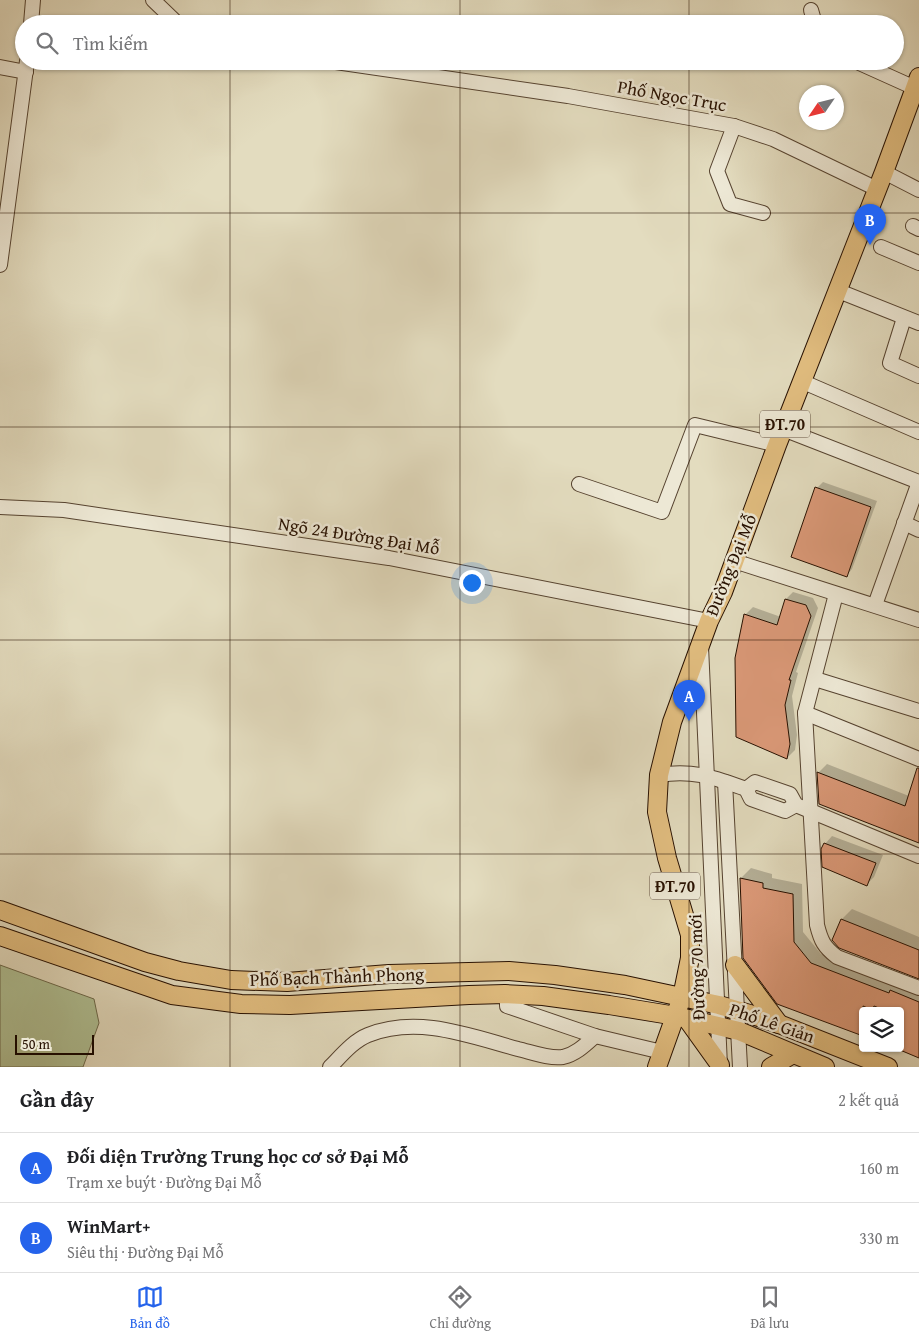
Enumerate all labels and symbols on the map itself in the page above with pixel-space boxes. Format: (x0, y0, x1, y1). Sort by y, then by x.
street label: Phố Ngọc Trục (616, 73, 729, 118)
north arrow (799, 85, 844, 130)
pin: B (854, 204, 886, 245)
road number: ĐT.70 (760, 410, 810, 438)
street label: Ngõ 24 Đường Đại Mỗ (277, 509, 442, 562)
street label: Đường Đại Mỗ (698, 510, 763, 620)
your location (459, 570, 485, 596)
pin: A (673, 680, 705, 721)
road number: ĐT.70 (650, 872, 700, 899)
street label: Đường 70 mới (681, 913, 712, 1021)
street label: Phố Bạch Thành Phong (249, 960, 425, 993)
street label: Phố Lê Giản (726, 995, 818, 1050)
scale bar (15, 1032, 94, 1055)

